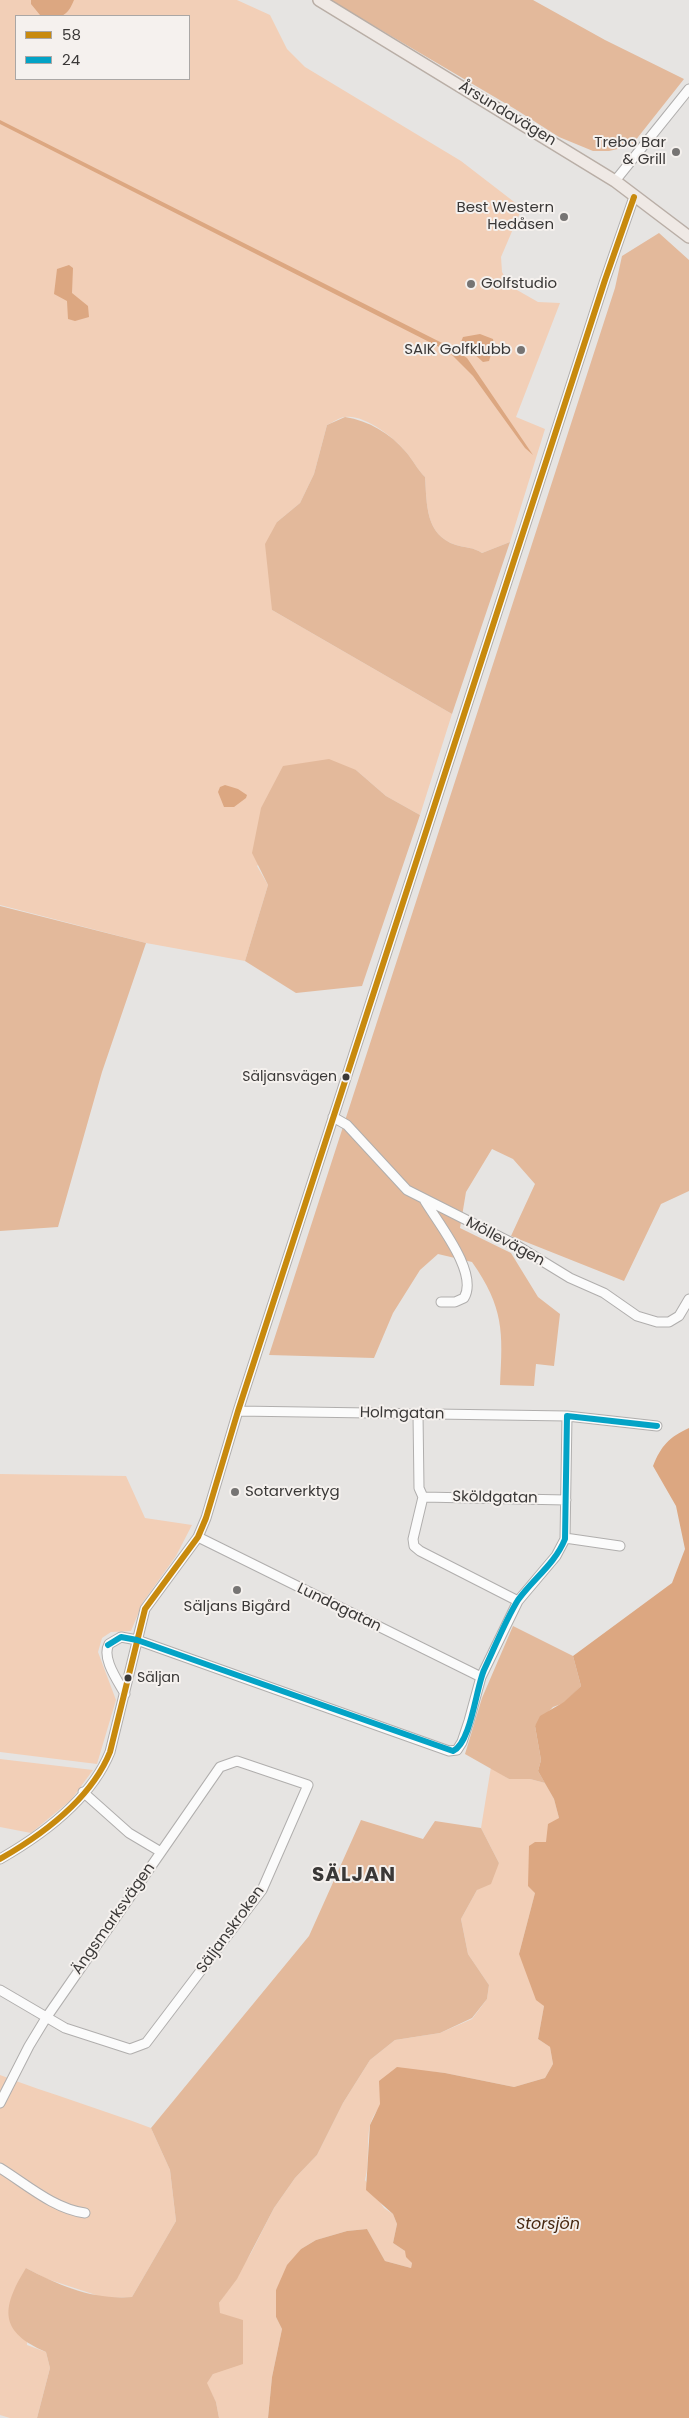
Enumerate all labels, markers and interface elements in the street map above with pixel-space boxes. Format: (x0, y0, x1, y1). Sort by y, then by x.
legend (15, 15, 190, 80)
text: 58 (62, 24, 81, 45)
text: 24 (62, 49, 80, 70)
street label: Årsundavägen (455, 78, 559, 150)
place label: Trebo Bar & Grill (594, 134, 666, 169)
marker: Trebo Bar & Grill (670, 146, 682, 158)
place label: Best Western Hedåsen (456, 199, 554, 234)
marker: Best Western Hedåsen (558, 211, 570, 223)
place label: Golfstudio (481, 275, 557, 293)
marker: Golfstudio (465, 278, 477, 290)
place label: SAIK Golfklubb (404, 341, 511, 359)
marker: SAIK Golfklubb (515, 344, 527, 356)
place label: Säljansvägen (242, 1069, 337, 1085)
marker: Säljansvägen (341, 1072, 351, 1082)
street label: Möllevägen (462, 1214, 548, 1270)
street label: Holmgatan (360, 1404, 444, 1424)
place label: Sotarverktyg (245, 1483, 340, 1501)
marker: Sotarverktyg (229, 1486, 241, 1498)
street label: Sköldgatan (452, 1488, 538, 1508)
street label: Lundagatan (294, 1580, 384, 1636)
marker: Säljans Bigård (231, 1584, 243, 1596)
place label: Säljans Bigård (184, 1598, 290, 1616)
place label: Säljan (137, 1670, 180, 1686)
marker: Säljan (123, 1673, 133, 1683)
street label: Ängsmarksvägen (69, 1860, 159, 1978)
district label: SÄLJAN (311, 1864, 397, 1888)
street label: Säljanskroken (193, 1883, 269, 1977)
water label: Storsjön (516, 2215, 580, 2235)

